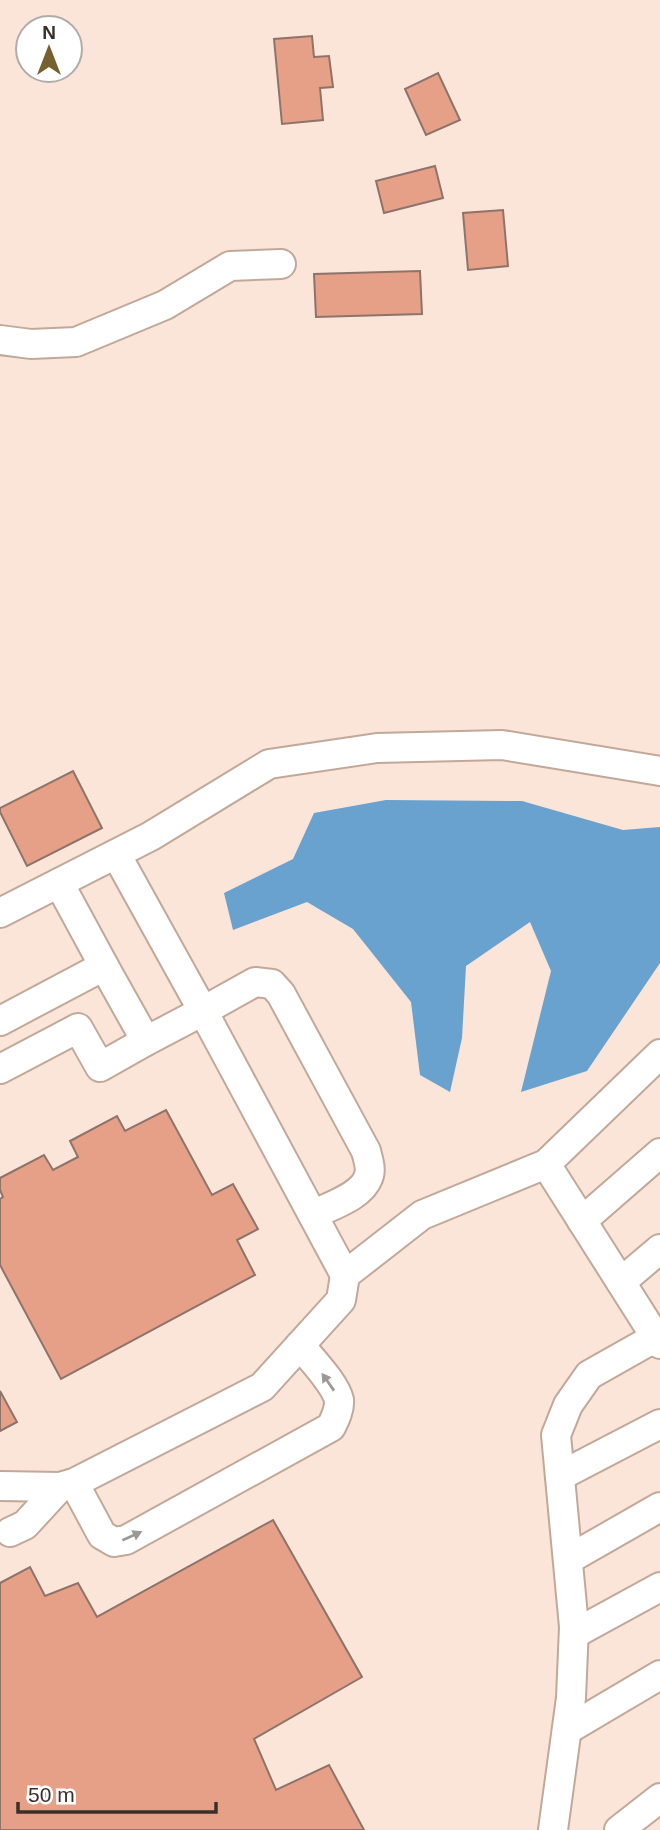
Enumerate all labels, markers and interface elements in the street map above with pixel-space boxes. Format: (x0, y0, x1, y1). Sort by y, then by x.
north arrow (14, 14, 84, 84)
text: N (42, 22, 56, 43)
one-way arrow (321, 1373, 335, 1391)
one-way arrow (122, 1530, 142, 1542)
scale bar (18, 1770, 215, 1814)
text: 50 m (28, 1783, 75, 1806)

